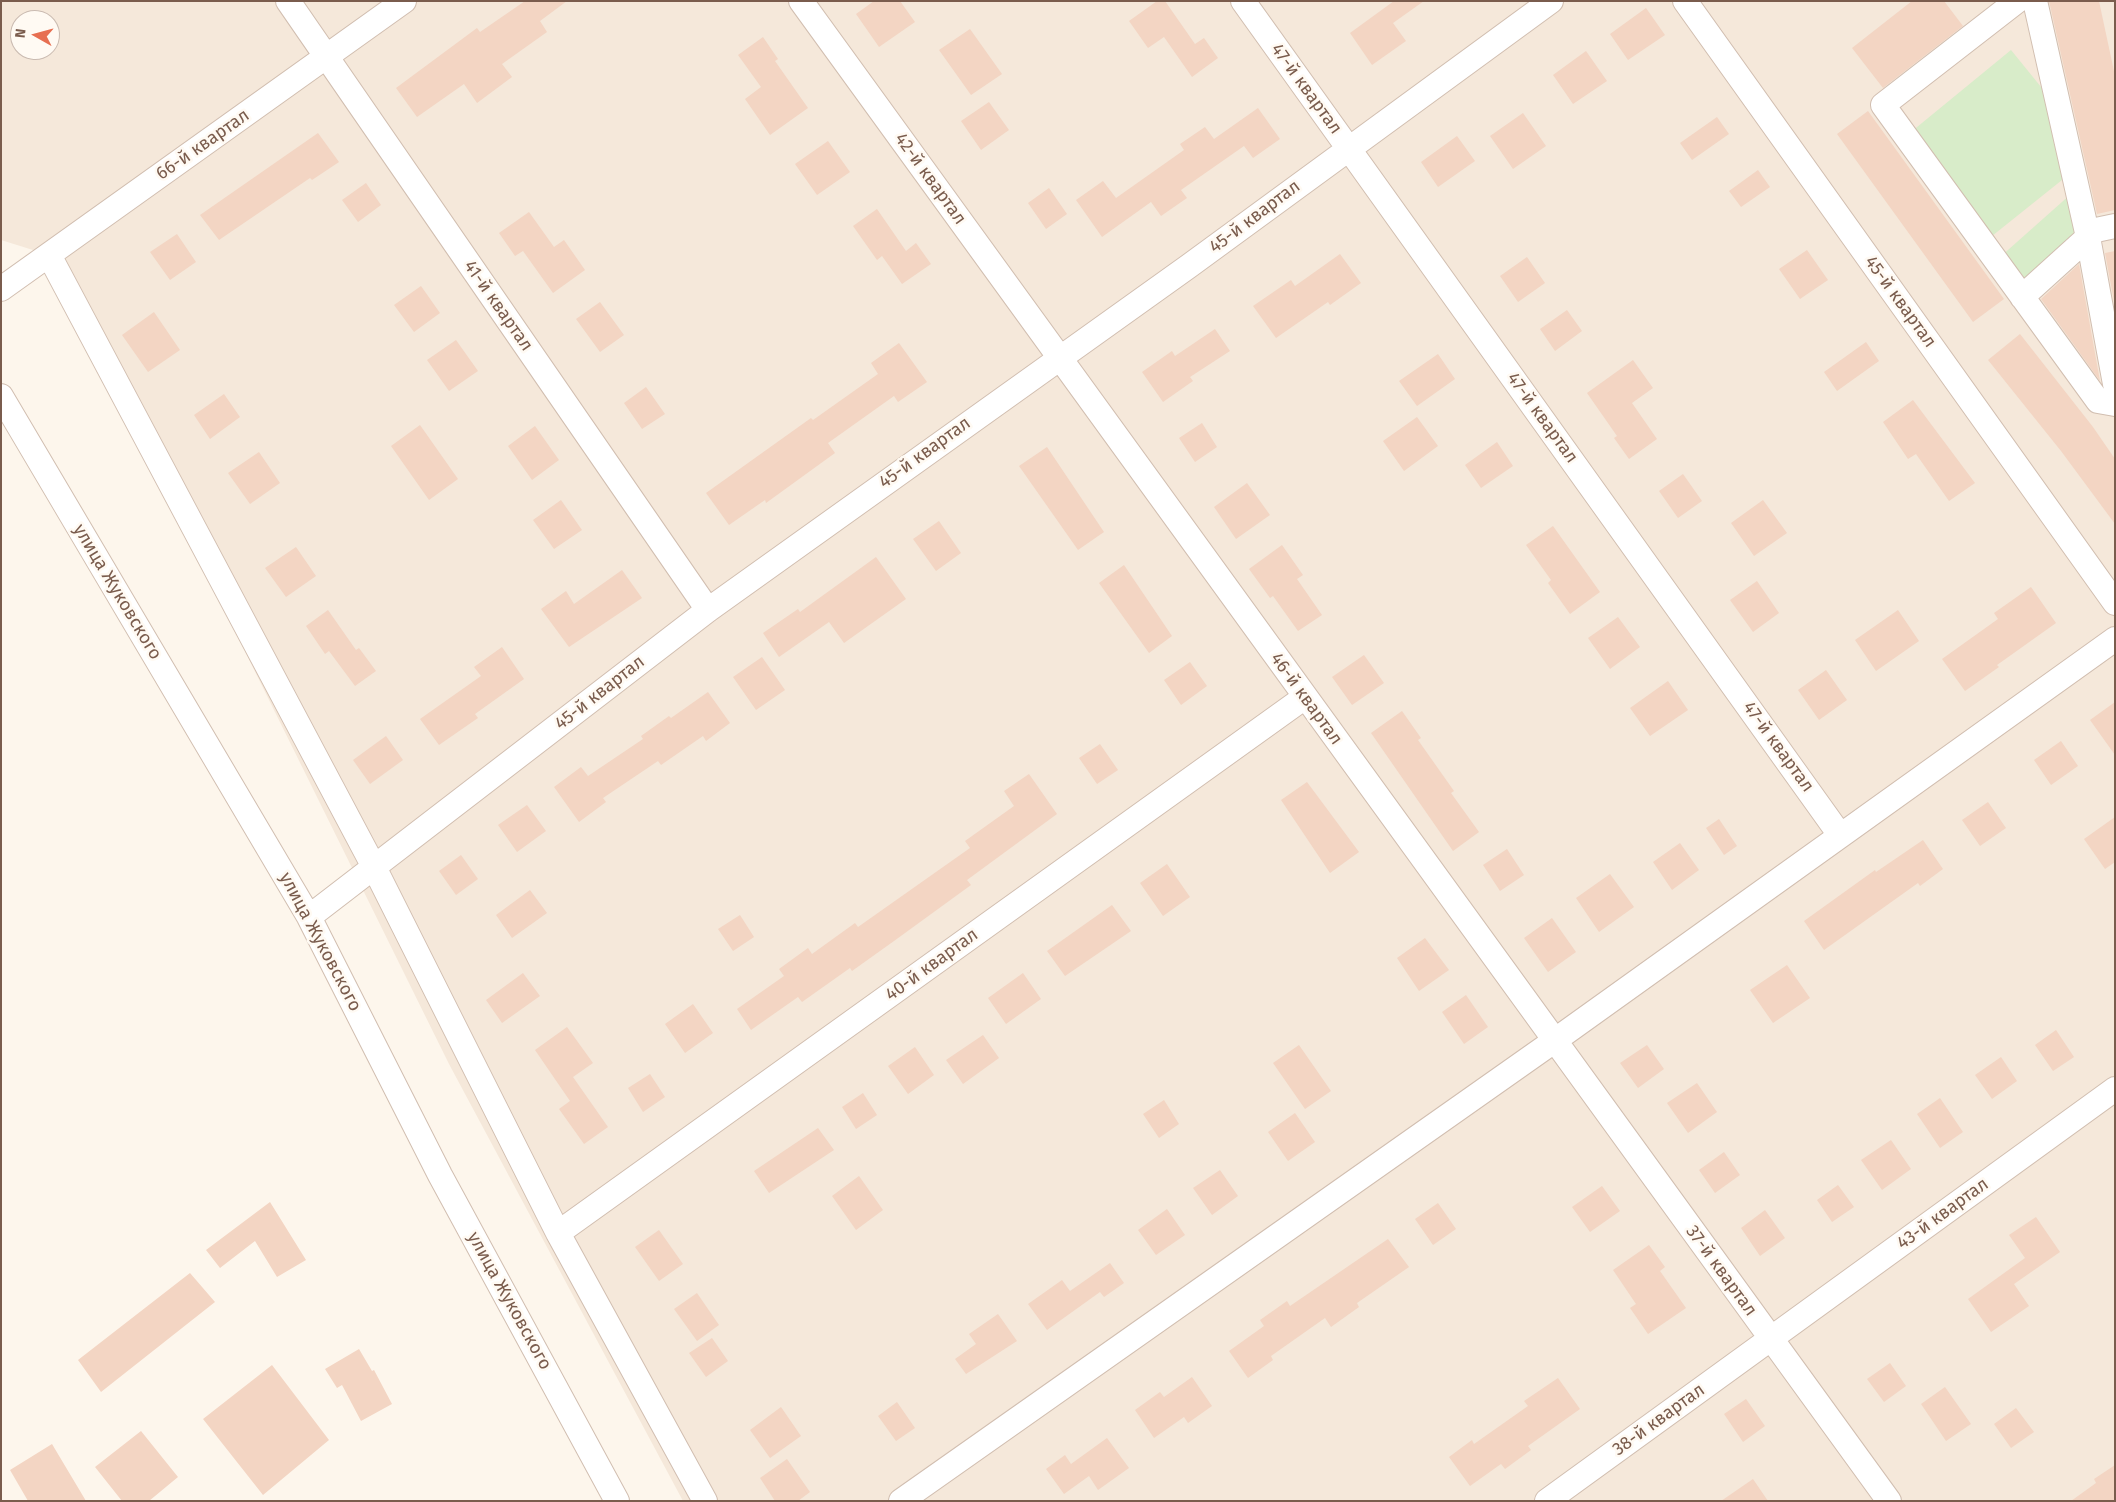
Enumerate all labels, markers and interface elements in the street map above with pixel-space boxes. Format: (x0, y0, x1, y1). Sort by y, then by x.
north arrow (10, 10, 60, 60)
text: N (12, 28, 30, 39)
street label: 47-й квартал (1266, 39, 1346, 139)
street label: 66-й квартал (152, 105, 254, 185)
street label: 42-й квартал (890, 129, 970, 229)
street label: 45-й квартал (1205, 176, 1305, 258)
street label: 45-й квартал (1859, 252, 1941, 352)
street label: 41-й квартал (459, 256, 537, 356)
street label: 47-й квартал (1502, 368, 1582, 468)
street label: 45-й квартал (875, 412, 975, 494)
street label: улица Жуковского (68, 520, 166, 664)
street label: 46-й квартал (1265, 649, 1347, 749)
street label: 45-й квартал (551, 651, 649, 735)
street label: 47-й квартал (1738, 697, 1818, 797)
street label: улица Жуковского (274, 869, 366, 1015)
street label: 40-й квартал (881, 924, 983, 1006)
street label: 43-й квартал (1893, 1174, 1993, 1254)
street label: 37-й квартал (1681, 1222, 1761, 1320)
street label: улица Жуковского (462, 1228, 556, 1374)
street label: 38-й квартал (1609, 1379, 1709, 1461)

